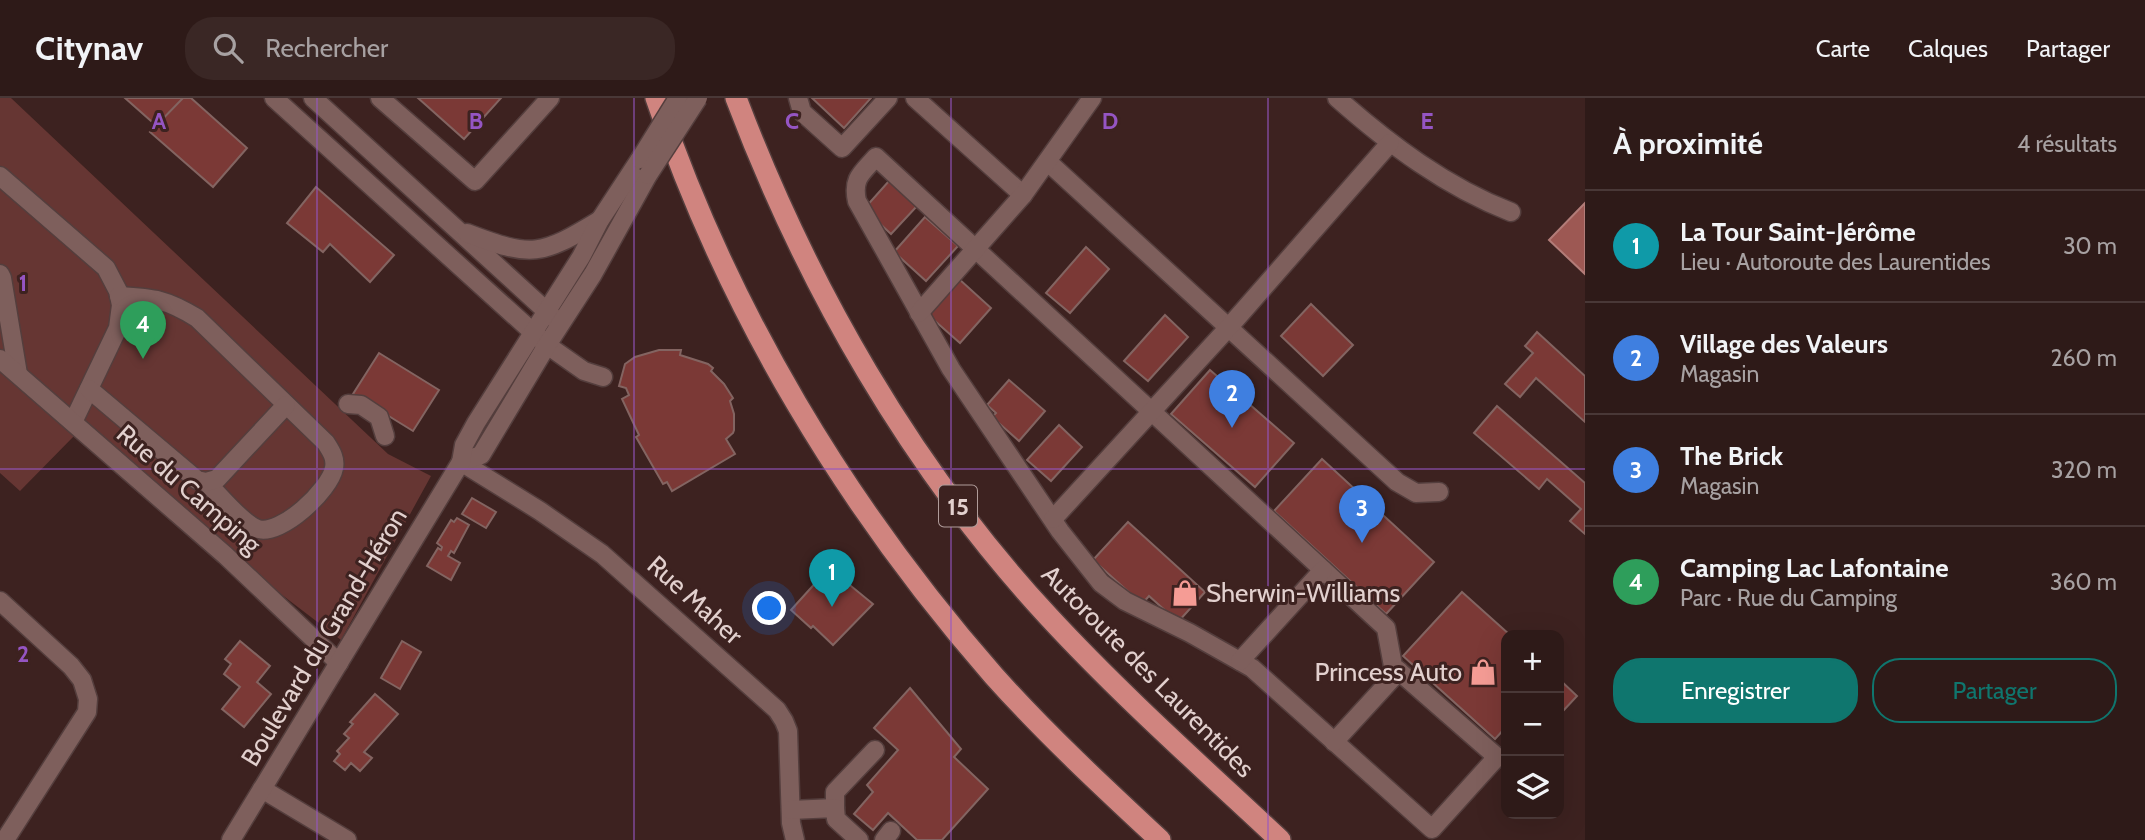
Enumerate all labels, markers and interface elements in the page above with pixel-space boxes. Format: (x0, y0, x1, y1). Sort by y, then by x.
search box (185, 17, 675, 80)
text: Citynav (35, 28, 143, 68)
icon: search (209, 29, 247, 67)
text: Rechercher (265, 32, 388, 64)
text: Carte (1816, 34, 1870, 63)
text: Calques (1908, 34, 1988, 63)
text: Partager (2026, 34, 2110, 63)
text: A (152, 107, 167, 135)
text: B (469, 107, 483, 135)
text: C (785, 107, 799, 135)
text: D (1102, 107, 1118, 135)
text: E (1420, 107, 1434, 135)
text: À proximité (1613, 125, 1763, 162)
text: 4 résultats (2017, 130, 2117, 158)
text: La Tour Saint-Jérôme (1680, 216, 1916, 248)
text: 1 (1632, 232, 1640, 260)
text: 30 m (2063, 232, 2117, 260)
text: Lieu · Autoroute des Laurentides (1680, 248, 1991, 276)
text: 1 (19, 269, 27, 297)
pin: 4 (120, 301, 166, 359)
text: Village des Valeurs (1680, 328, 1888, 360)
text: 2 (1630, 344, 1642, 372)
text: 260 m (2050, 344, 2117, 372)
text: Magasin (1680, 360, 1759, 388)
pin: 2 (1209, 370, 1255, 428)
street label: Rue du Camping (110, 418, 269, 561)
text: The Brick (1680, 440, 1783, 472)
text: 3 (1630, 456, 1642, 484)
text: 320 m (2051, 456, 2117, 484)
text: Magasin (1680, 472, 1759, 500)
pin: 3 (1339, 485, 1385, 543)
road number: 15 (939, 486, 977, 526)
street label: Boulevard du Grand-Héron (234, 502, 414, 772)
street label: Rue Maher (641, 549, 750, 652)
pin: 1 (809, 549, 855, 607)
text: Camping Lac Lafontaine (1680, 552, 1949, 584)
street label: Autoroute des Laurentides (1035, 558, 1261, 784)
text: 4 (1629, 568, 1643, 596)
text: 360 m (2050, 568, 2117, 596)
place label: Sherwin-Williams (1206, 577, 1400, 609)
shop icon: Sherwin-Williams (1170, 578, 1200, 608)
text: Parc · Rue du Camping (1680, 584, 1897, 612)
your location (752, 591, 786, 625)
map controls (1501, 630, 1564, 819)
button: + (1501, 630, 1564, 693)
text: 2 (17, 640, 29, 668)
place label: Princess Auto (1314, 656, 1462, 688)
shop icon: Princess Auto (1468, 657, 1498, 687)
button: Enregistrer (1613, 658, 1858, 723)
button: Partager (1872, 658, 2117, 723)
button: − (1501, 693, 1564, 756)
button: layers (1501, 756, 1564, 819)

